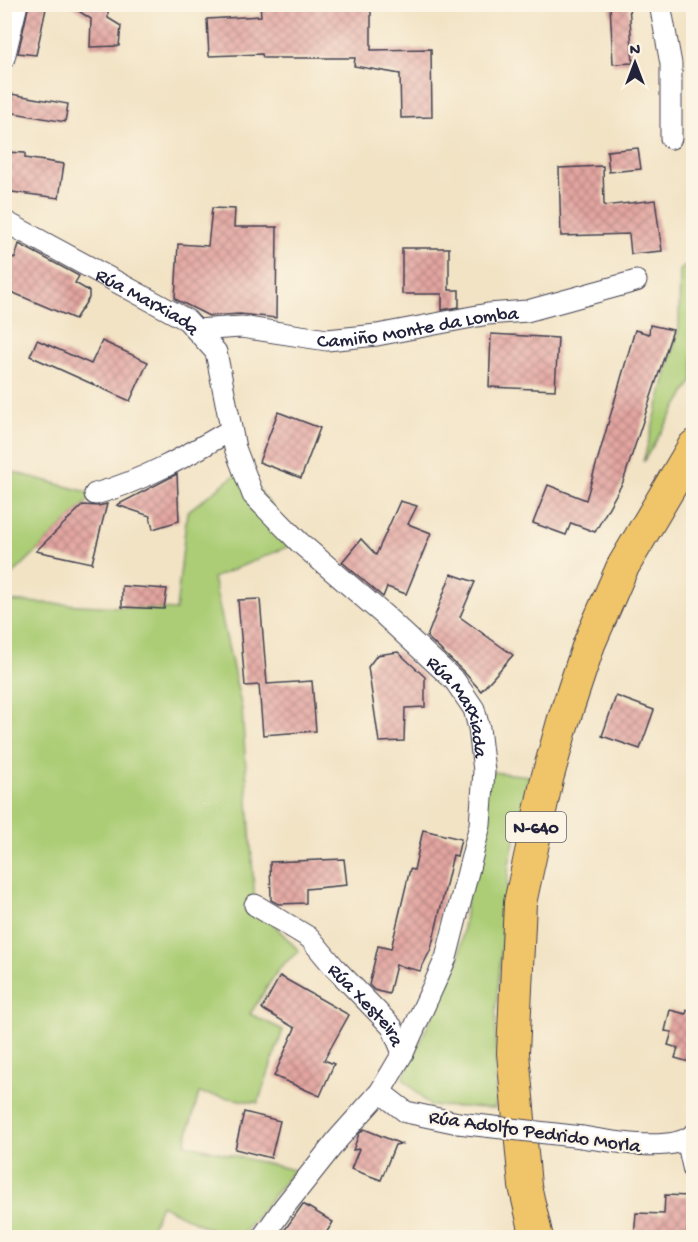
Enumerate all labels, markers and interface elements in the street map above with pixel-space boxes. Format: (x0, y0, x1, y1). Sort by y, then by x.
north arrow (605, 33, 665, 93)
text: N (630, 42, 641, 61)
street label: Rúa Marxiada (91, 265, 204, 342)
street label: Camiño Monte da Lomba (315, 304, 520, 355)
street label: Rúa Marxiada (420, 652, 490, 760)
road number: N-640 (506, 812, 566, 842)
street label: Rúa Xesteira (322, 960, 407, 1051)
street label: Rúa Adolfo Pedrido Morla (427, 1107, 643, 1160)

